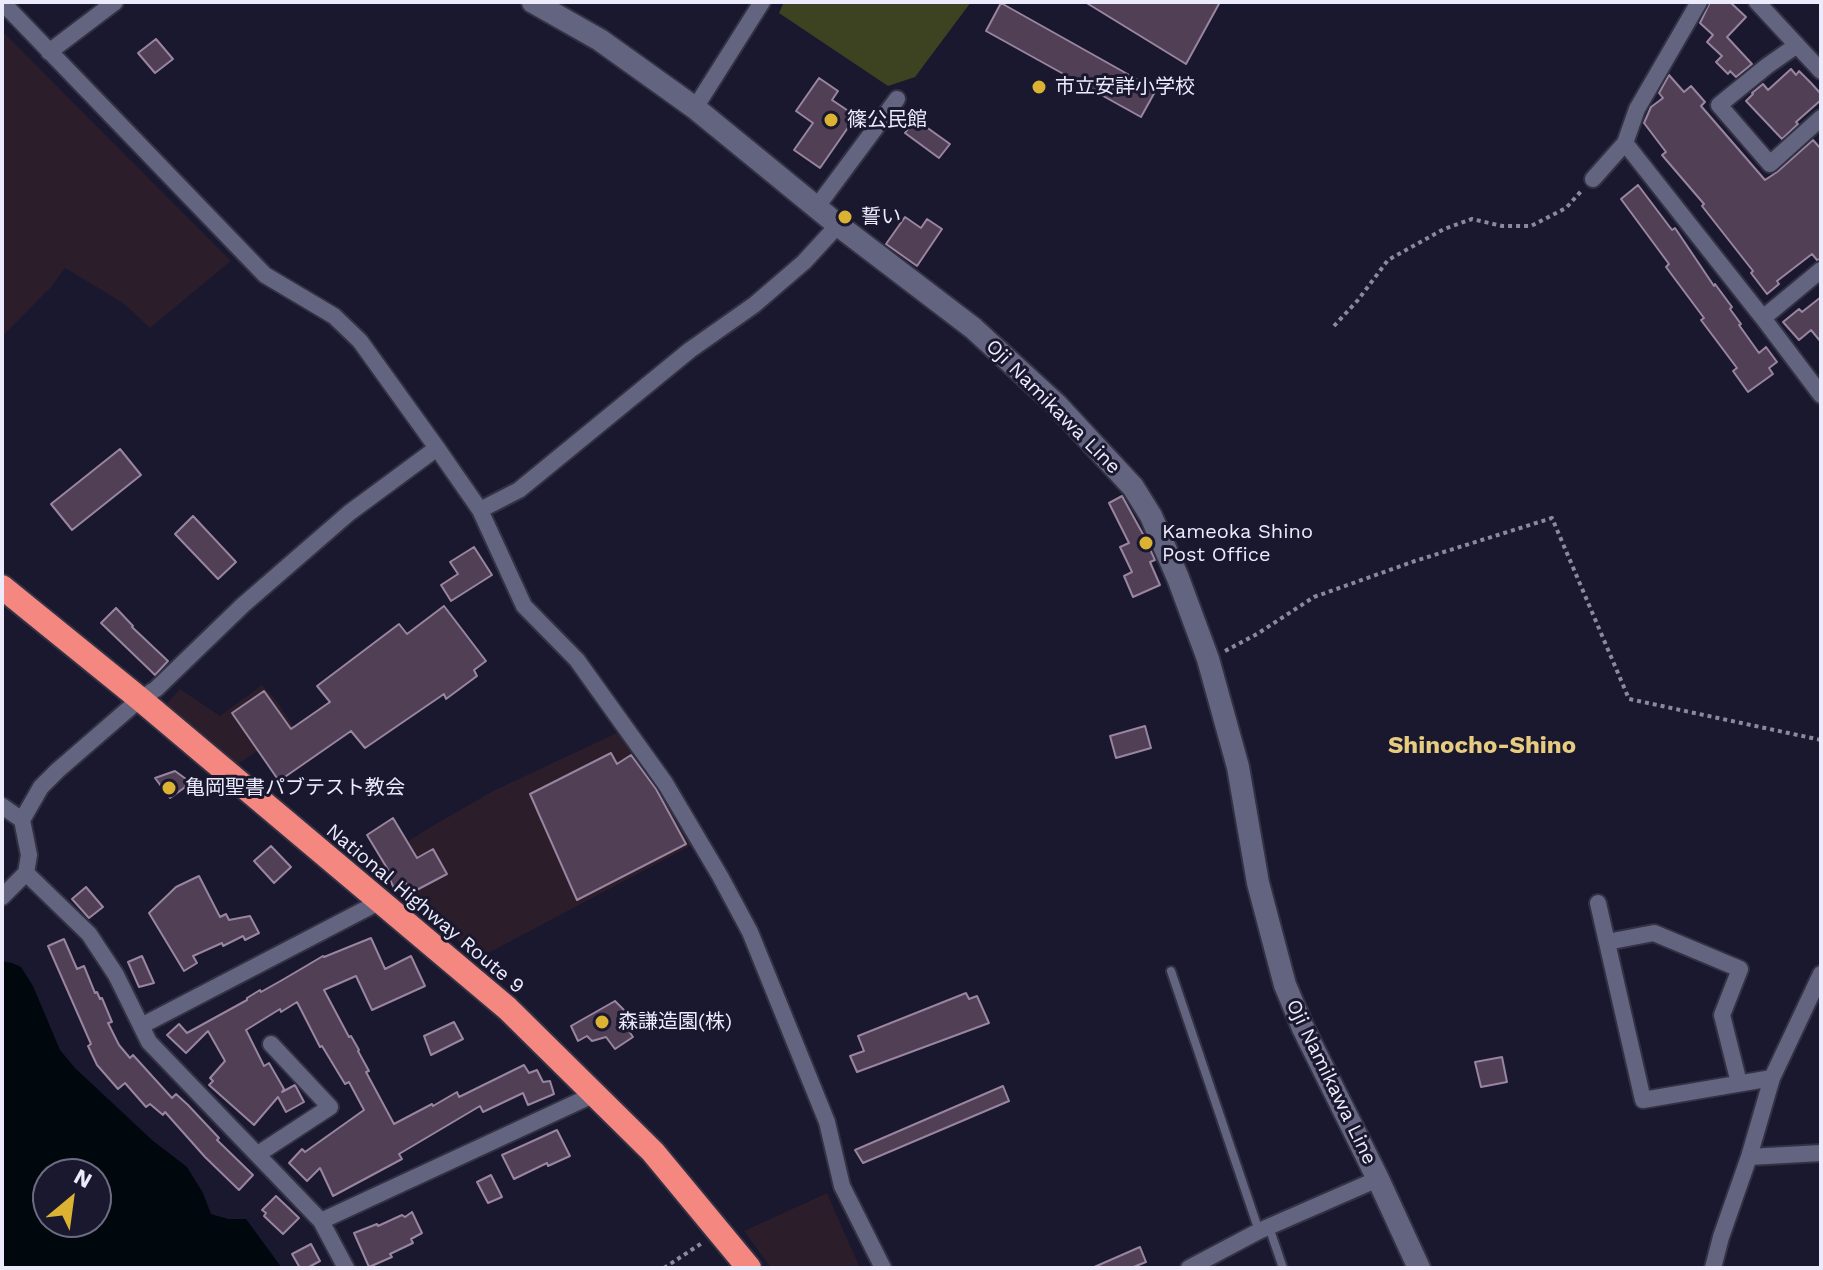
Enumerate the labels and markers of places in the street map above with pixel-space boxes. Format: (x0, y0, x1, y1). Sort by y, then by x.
place label: 市立安詳小学校 (1055, 75, 1195, 99)
marker: 市立安詳小学校 (1030, 78, 1048, 96)
place label: 篠公民館 (847, 108, 927, 132)
marker: 篠公民館 (822, 111, 840, 129)
place label: 誓い (861, 205, 901, 229)
marker: 誓い (836, 208, 854, 226)
place label: Kameoka Shino Post Office (1162, 520, 1313, 567)
marker: Kameoka Shino Post Office (1137, 534, 1155, 552)
place label: 亀岡聖書パブテスト教会 (185, 776, 405, 800)
marker: 亀岡聖書パブテスト教会 (160, 779, 178, 797)
place label: 森謙造園(株) (618, 1010, 732, 1034)
marker: 森謙造園(株) (593, 1013, 611, 1031)

